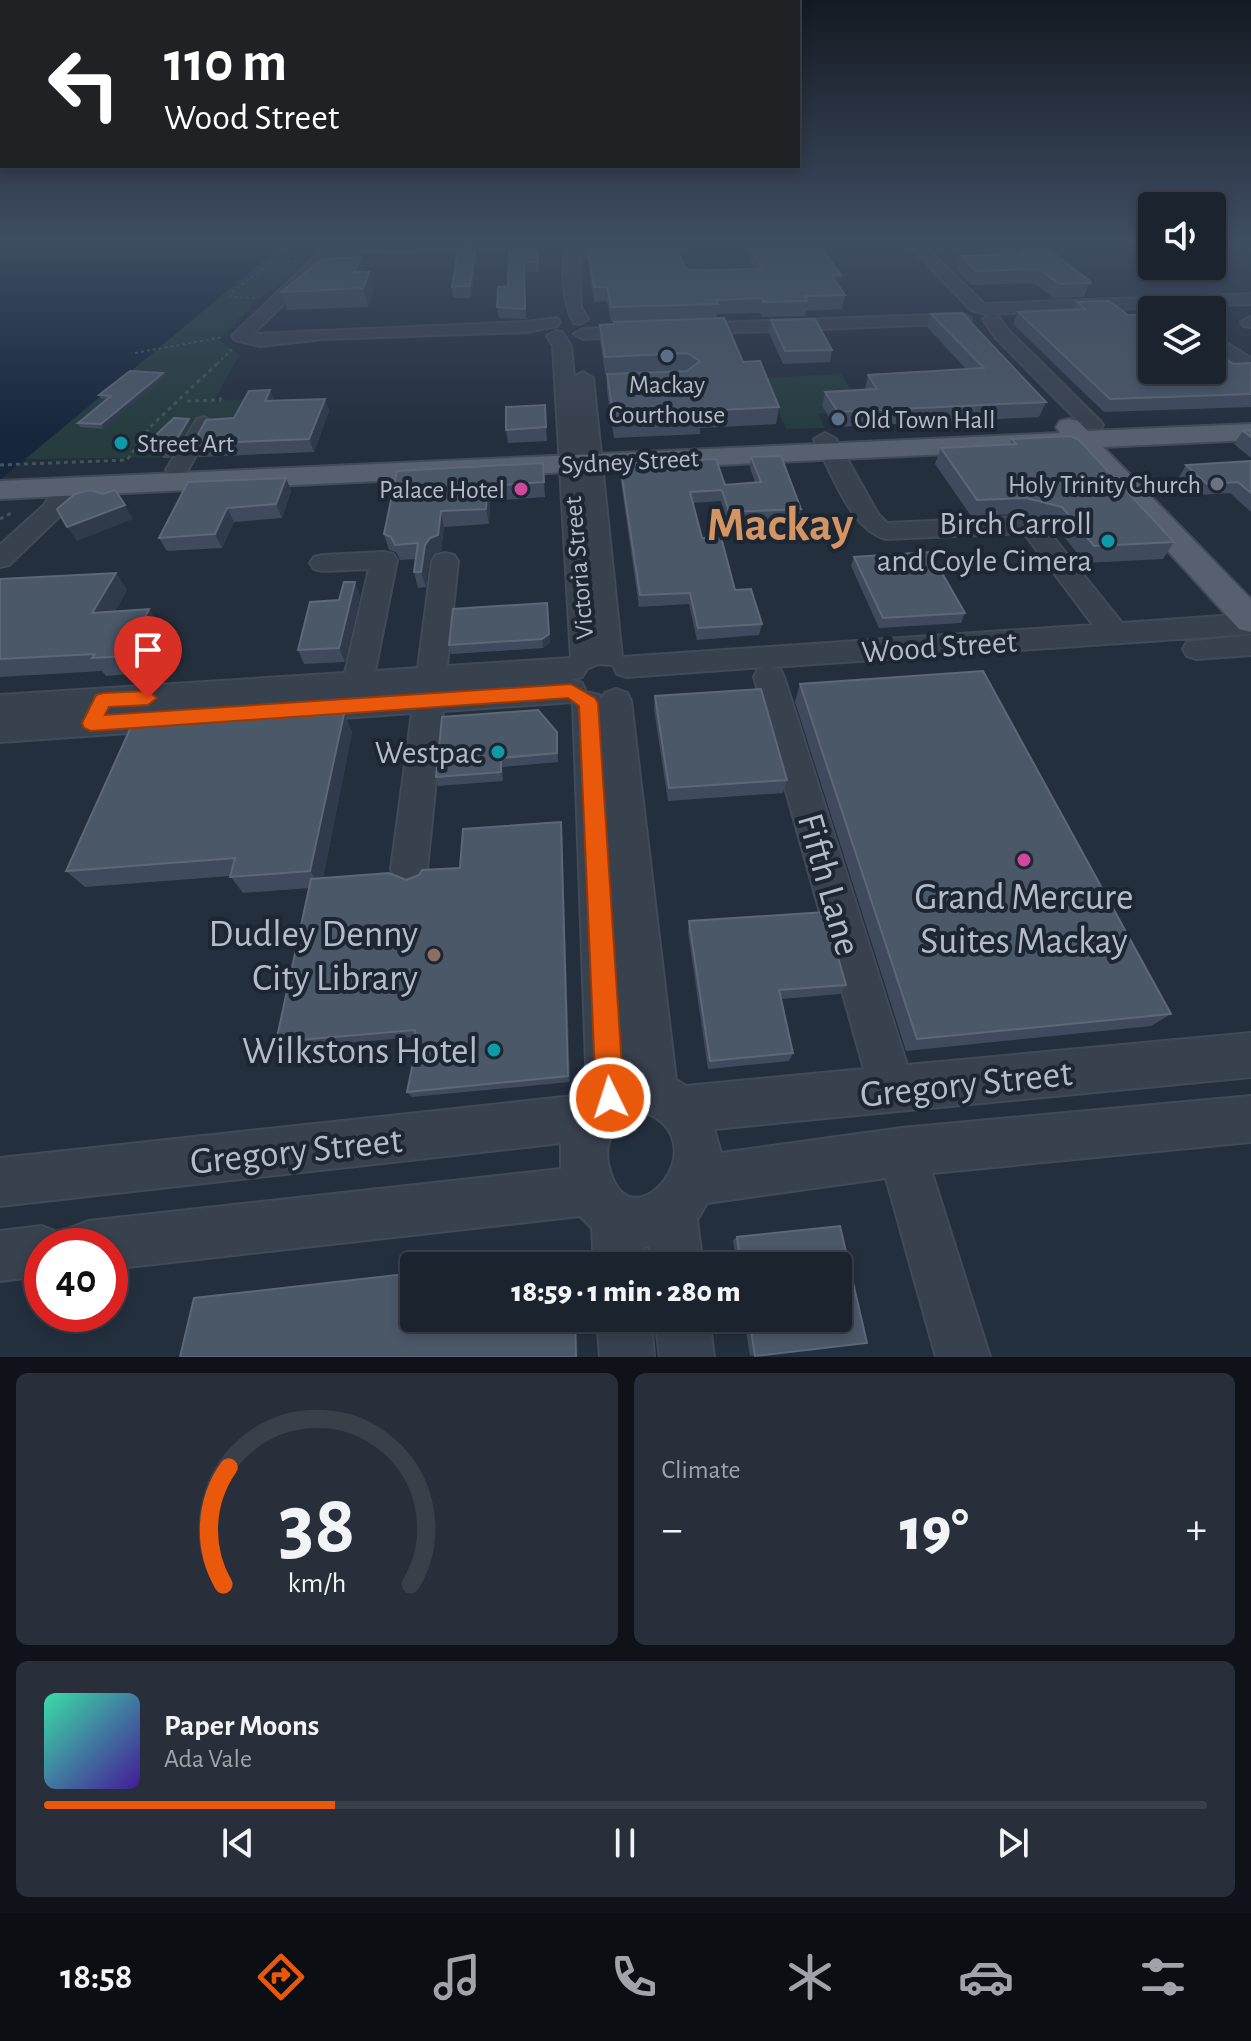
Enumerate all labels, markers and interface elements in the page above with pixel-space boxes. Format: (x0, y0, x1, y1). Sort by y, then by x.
icon: left (32, 32, 136, 136)
text: 110 m (164, 35, 287, 91)
text: Wood Street (164, 100, 339, 136)
map controls (1138, 192, 1226, 384)
button: sound (1138, 192, 1226, 280)
button: layers (1138, 296, 1226, 384)
marker: Mackay Courthouse (658, 347, 676, 365)
place label: Mackay Courthouse (609, 372, 725, 428)
place label: Old Town Hall (854, 407, 995, 433)
marker: Old Town Hall (829, 410, 847, 428)
place label: Street Art (137, 431, 234, 457)
marker: Street Art (112, 434, 130, 452)
street label: Sydney Street (560, 445, 700, 479)
place label: Holy Trinity Church (1008, 472, 1201, 498)
marker: Holy Trinity Church (1208, 475, 1226, 493)
place label: Palace Hotel (379, 477, 505, 503)
marker: Palace Hotel (512, 480, 530, 498)
street label: Victoria Street (560, 495, 598, 641)
district label: Mackay (707, 502, 854, 550)
place label: Birch Carroll and Coyle Cimera (877, 508, 1092, 577)
marker: Birch Carroll and Coyle Cimera (1099, 532, 1117, 550)
pin (114, 616, 182, 698)
street label: Wood Street (860, 626, 1018, 668)
icon: arrive (126, 628, 170, 672)
place label: Westpac (375, 737, 482, 769)
marker: Westpac (489, 743, 507, 761)
street label: Fifth Lane (790, 809, 866, 960)
marker: Grand Mercure Suites Mackay (1015, 851, 1033, 869)
place label: Grand Mercure Suites Mackay (914, 879, 1134, 961)
place label: Dudley Denny City Library (209, 916, 418, 998)
marker: Dudley Denny City Library (425, 946, 443, 964)
place label: Wilkstons Hotel (242, 1033, 478, 1071)
marker: Wilkstons Hotel (485, 1041, 503, 1059)
street label: Gregory Street (858, 1055, 1074, 1115)
position arrow (568, 1056, 652, 1140)
street label: Gregory Street (188, 1122, 404, 1182)
speed limit sign: 40 (24, 1228, 128, 1332)
text: 18:59 · 1 min · 280 m (511, 1277, 741, 1307)
text: Climate (662, 1457, 740, 1483)
text: 38 (278, 1484, 355, 1568)
text: 19° (900, 1501, 969, 1561)
text: − (662, 1508, 683, 1552)
text: + (1186, 1508, 1207, 1552)
text: km/h (287, 1569, 346, 1598)
text: Paper Moons (164, 1711, 319, 1741)
text: Ada Vale (164, 1746, 252, 1772)
icon: previous (216, 1821, 260, 1865)
icon: pause (603, 1821, 647, 1865)
icon: next (991, 1821, 1035, 1865)
icon: directions (253, 1949, 309, 2005)
icon: music (429, 1949, 485, 2005)
icon: phone (606, 1949, 662, 2005)
icon: climate (782, 1949, 838, 2005)
icon: car (958, 1949, 1014, 2005)
icon: filters (1135, 1949, 1191, 2005)
text: 18:58 (60, 1959, 132, 1995)

